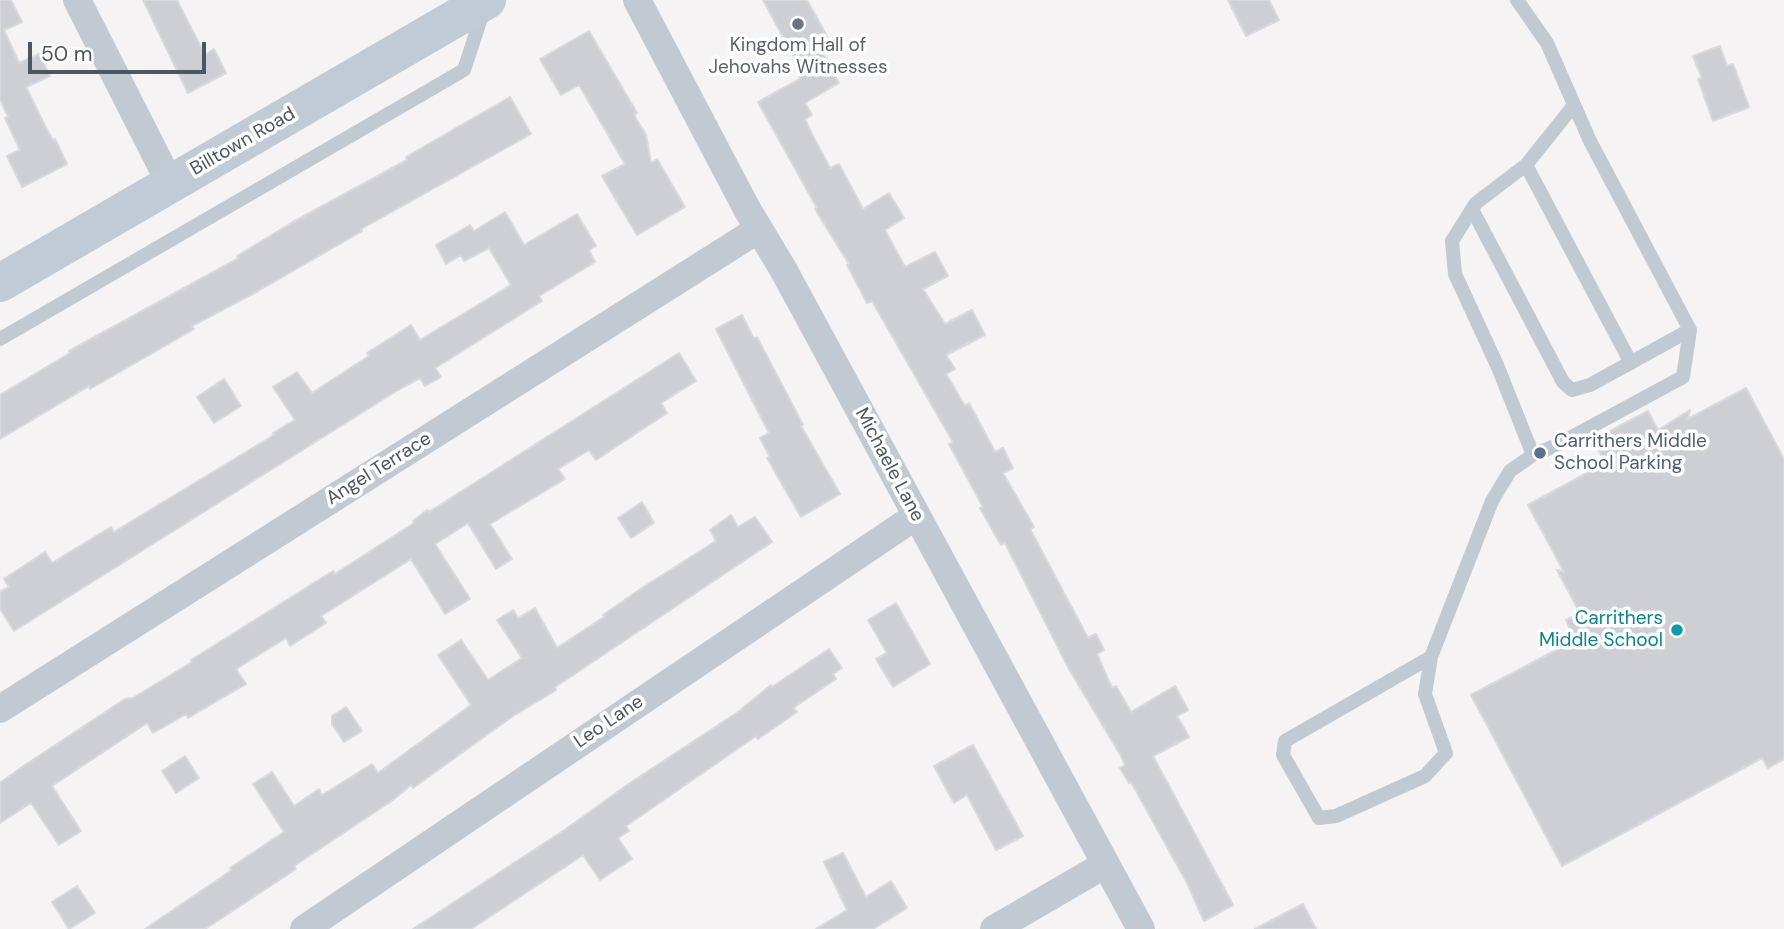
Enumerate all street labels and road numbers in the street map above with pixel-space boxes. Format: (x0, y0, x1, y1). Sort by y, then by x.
street label: Billtown Road (187, 103, 299, 181)
street label: Michaele Lane (849, 404, 929, 526)
street label: Angel Terrace (322, 428, 436, 510)
street label: Leo Lane (570, 691, 648, 753)

